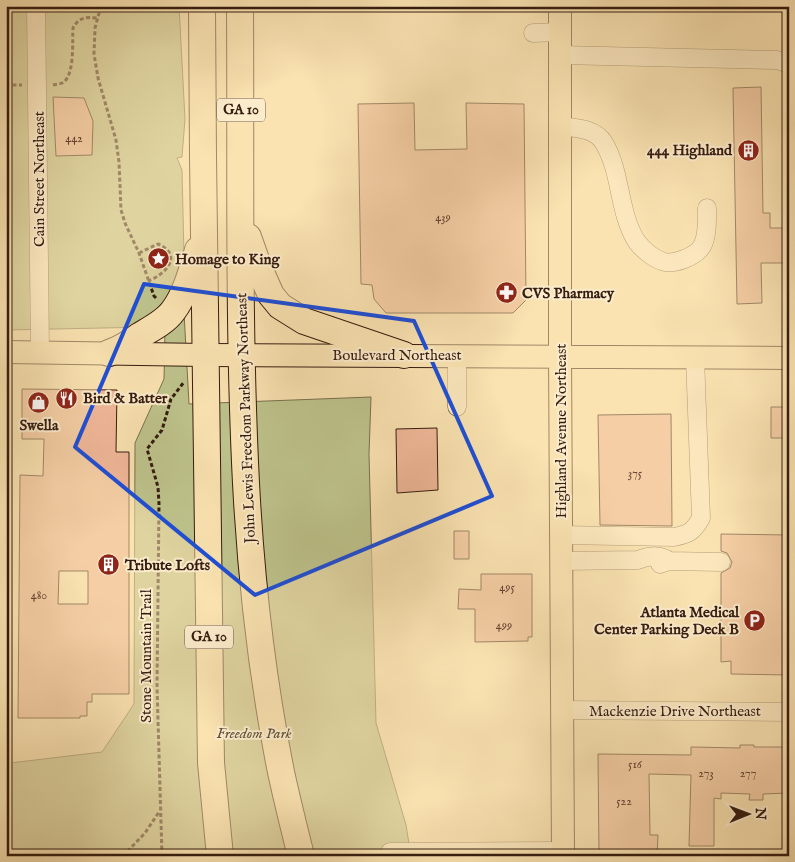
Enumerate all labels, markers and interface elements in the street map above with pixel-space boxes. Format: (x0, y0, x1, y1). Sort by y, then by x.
road number: GA 10 (217, 98, 265, 122)
street label: Cain Street Northeast (30, 111, 49, 247)
house number: 442 (65, 131, 83, 146)
building icon: 444 Highland (736, 138, 760, 162)
place label: 444 Highland (647, 141, 733, 160)
house number: 439 (435, 210, 451, 225)
place icon: Homage to King (147, 247, 171, 271)
place label: Homage to King (175, 250, 280, 269)
pharmacy icon: CVS Pharmacy (494, 281, 518, 305)
place label: CVS Pharmacy (522, 284, 615, 303)
street label: John Lewis Freedom Parkway Northeast (232, 292, 260, 546)
street label: Highland Avenue Northeast (552, 344, 571, 518)
street label: Boulevard Northeast (332, 346, 462, 365)
restaurant icon: Bird & Batter (55, 386, 79, 410)
place label: Bird & Batter (83, 389, 168, 408)
shop icon: Swella (27, 390, 51, 414)
place label: Swella (20, 416, 59, 435)
house number: 375 (628, 466, 643, 481)
building icon: Tribute Lofts (97, 553, 121, 577)
place label: Tribute Lofts (124, 556, 211, 575)
house number: 495 (499, 580, 515, 595)
house number: 480 (31, 588, 47, 603)
street label: Stone Mountain Trail (137, 588, 156, 723)
place label: Atlanta Medical Center Parking Deck B (594, 603, 740, 639)
parking icon: Atlanta Medical Center Parking Deck B (743, 609, 767, 633)
house number: 499 (496, 618, 512, 633)
road number: GA 10 (185, 626, 233, 649)
street label: Mackenzie Drive Northeast (589, 702, 761, 721)
park label: Freedom Park (216, 724, 292, 743)
house number: 516 (628, 757, 643, 772)
house number: 273 (698, 766, 714, 781)
house number: 277 (740, 766, 756, 781)
north arrow (722, 790, 772, 840)
house number: 522 (616, 794, 632, 809)
text: N (751, 807, 769, 820)

